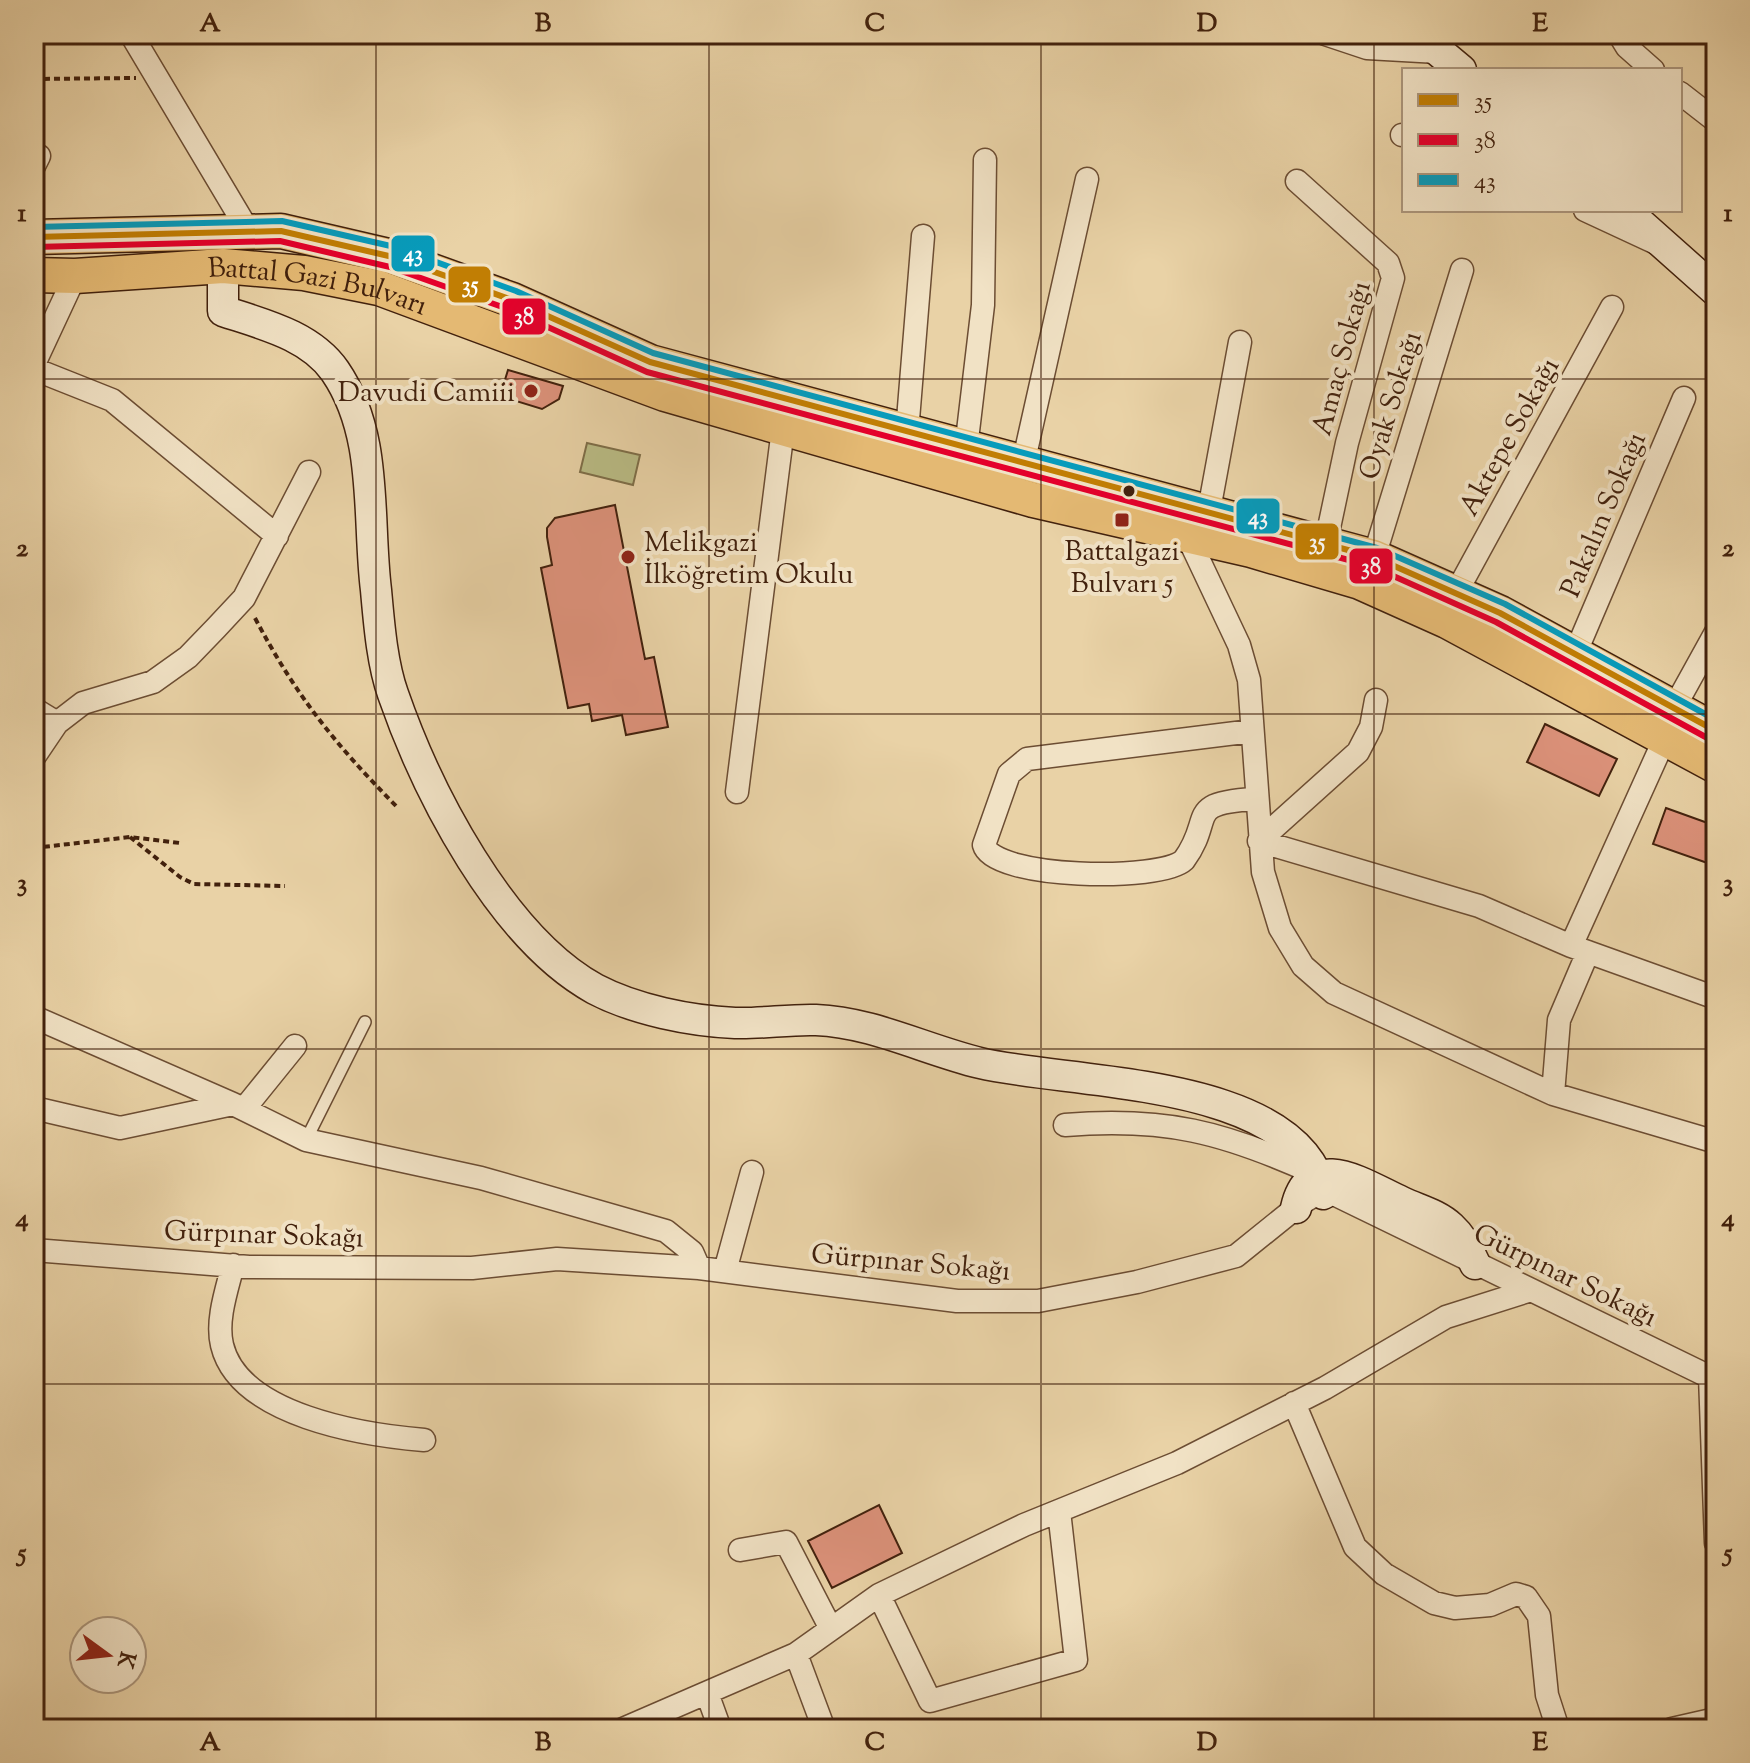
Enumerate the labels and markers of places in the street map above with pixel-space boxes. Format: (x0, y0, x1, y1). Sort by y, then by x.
place label: Davudi Camiii (338, 374, 515, 414)
marker: Davudi Camiii (522, 382, 540, 400)
unlabelled marker (1121, 483, 1137, 499)
marker: Battalgazi Bulvarı 5 (1113, 511, 1131, 529)
place label: Melikgazi İlköğretim Okulu (644, 524, 853, 596)
place label: Battalgazi Bulvarı 5 (1065, 533, 1180, 605)
marker: Melikgazi İlköğretim Okulu (619, 548, 637, 566)

